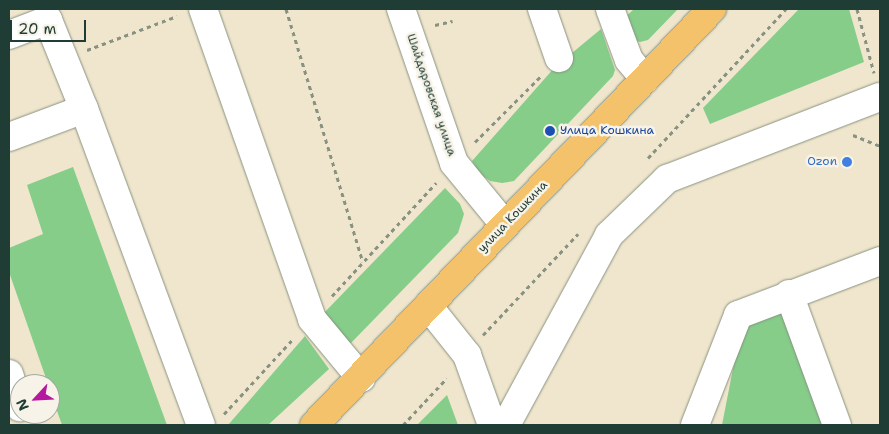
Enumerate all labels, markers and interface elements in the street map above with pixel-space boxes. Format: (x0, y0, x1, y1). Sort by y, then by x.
scale bar (12, 10, 89, 42)
text: 20 m (18, 19, 57, 39)
street label: Шайдаровская улица (403, 32, 459, 158)
place label: Улица Кошкина (560, 124, 654, 138)
marker: Улица Кошкина (544, 125, 556, 137)
place label: Ozon (807, 155, 837, 169)
marker: Ozon (841, 156, 853, 168)
street label: улица Кошкина (475, 178, 551, 256)
north arrow (10, 374, 60, 424)
text: N (12, 396, 33, 414)

